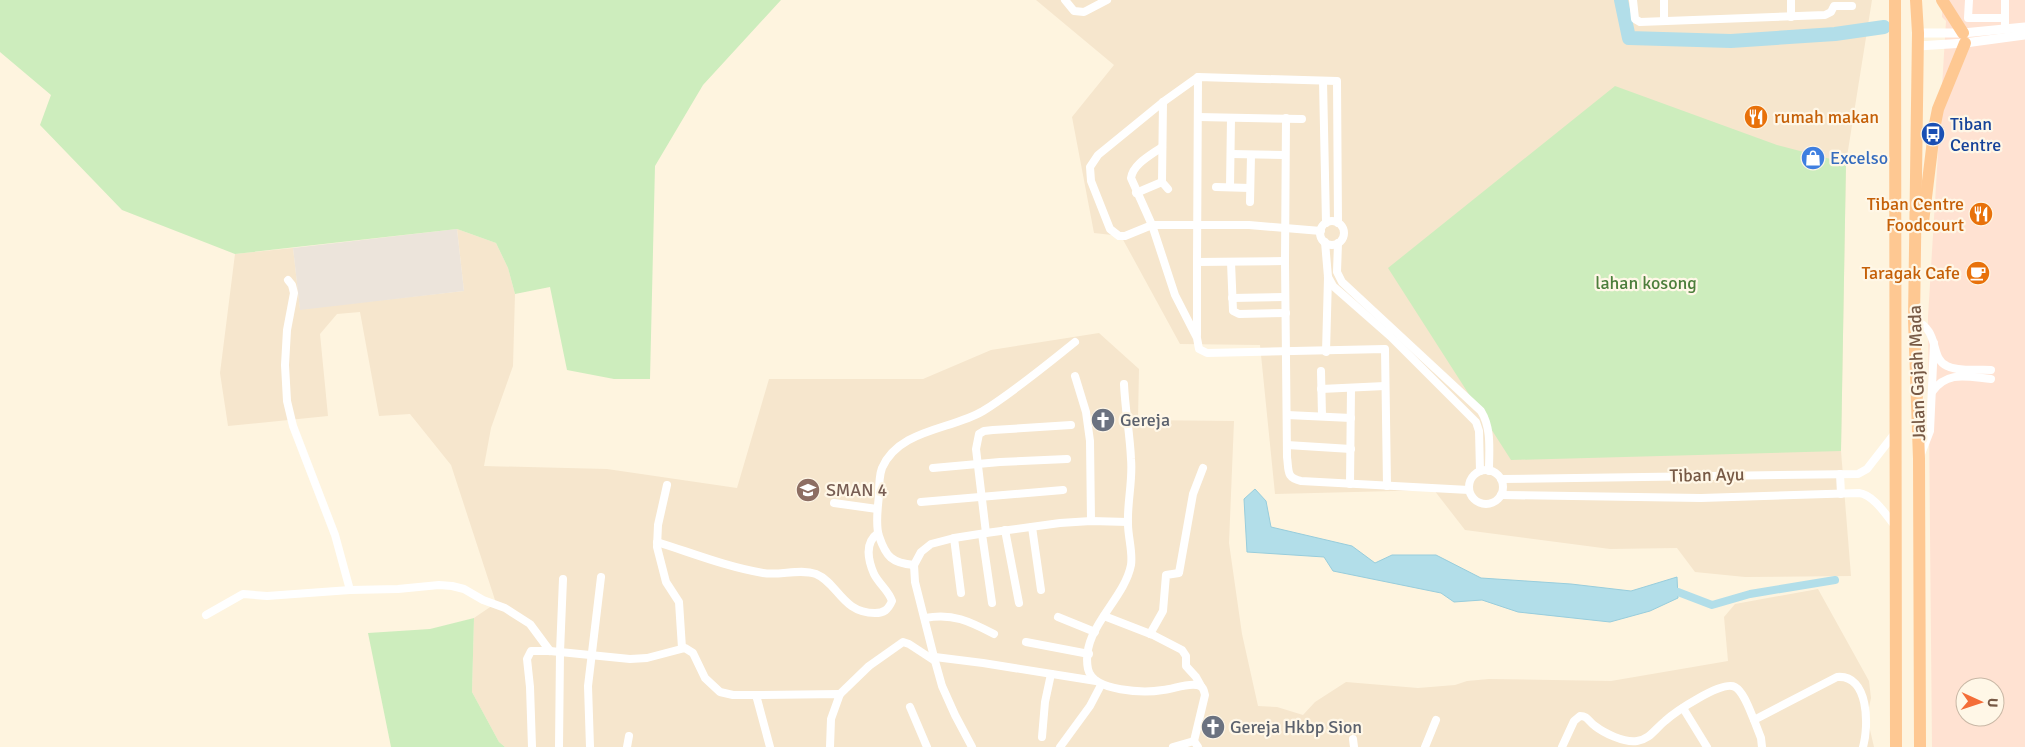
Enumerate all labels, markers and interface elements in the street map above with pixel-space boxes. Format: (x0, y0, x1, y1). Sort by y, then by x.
restaurant icon: rumah makan (1743, 104, 1769, 130)
place label: rumah makan (1774, 106, 1879, 128)
place label: Tiban Centre (1950, 113, 2001, 156)
bus stop icon: Tiban Centre (1920, 121, 1946, 147)
shop icon: Excelso (1800, 145, 1826, 171)
place label: Excelso (1830, 147, 1888, 169)
place label: Tiban Centre Foodcourt (1867, 193, 1964, 236)
restaurant icon: Tiban Centre Foodcourt (1968, 201, 1994, 227)
cafe icon: Taragak Cafe (1965, 260, 1991, 286)
place label: Taragak Cafe (1861, 262, 1960, 284)
park label: lahan kosong (1595, 272, 1697, 294)
street label: Jalan Gajah Mada (1904, 305, 1930, 441)
church icon: Gereja (1090, 407, 1116, 433)
place label: Gereja (1120, 409, 1170, 431)
street label: Tiban Ayu (1669, 463, 1745, 487)
school or university icon: SMAN 4 (795, 477, 821, 503)
place label: SMAN 4 (826, 479, 888, 501)
north arrow (1955, 677, 2005, 727)
text: U (1984, 697, 2001, 708)
church icon: Gereja Hkbp Sion (1200, 714, 1226, 740)
place label: Gereja Hkbp Sion (1230, 716, 1362, 738)

